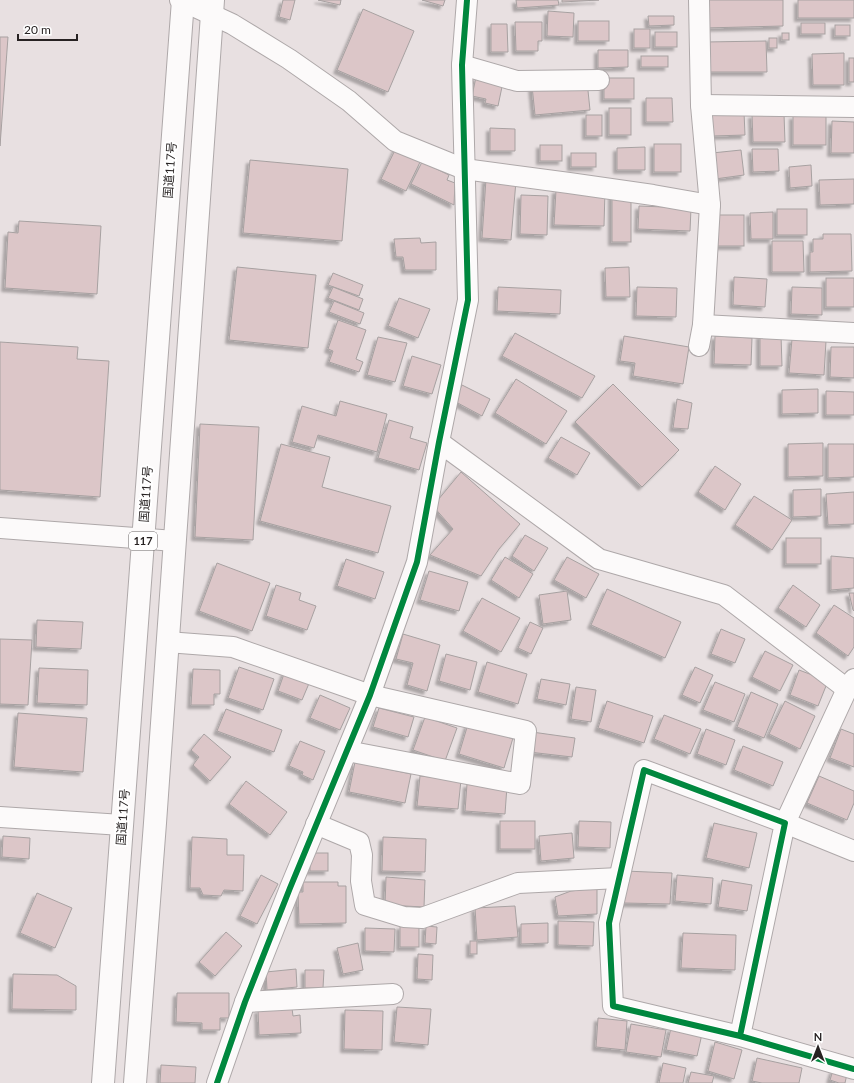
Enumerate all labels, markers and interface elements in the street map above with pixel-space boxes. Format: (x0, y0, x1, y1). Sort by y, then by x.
scale bar (18, 16, 77, 42)
text: 20 m (24, 22, 51, 37)
street label: 国道117号 (160, 141, 179, 199)
street label: 国道117号 (136, 465, 155, 523)
road number: 117 (129, 532, 157, 550)
street label: 国道117号 (113, 788, 132, 846)
north arrow (798, 1027, 838, 1067)
text: N (814, 1030, 822, 1043)

